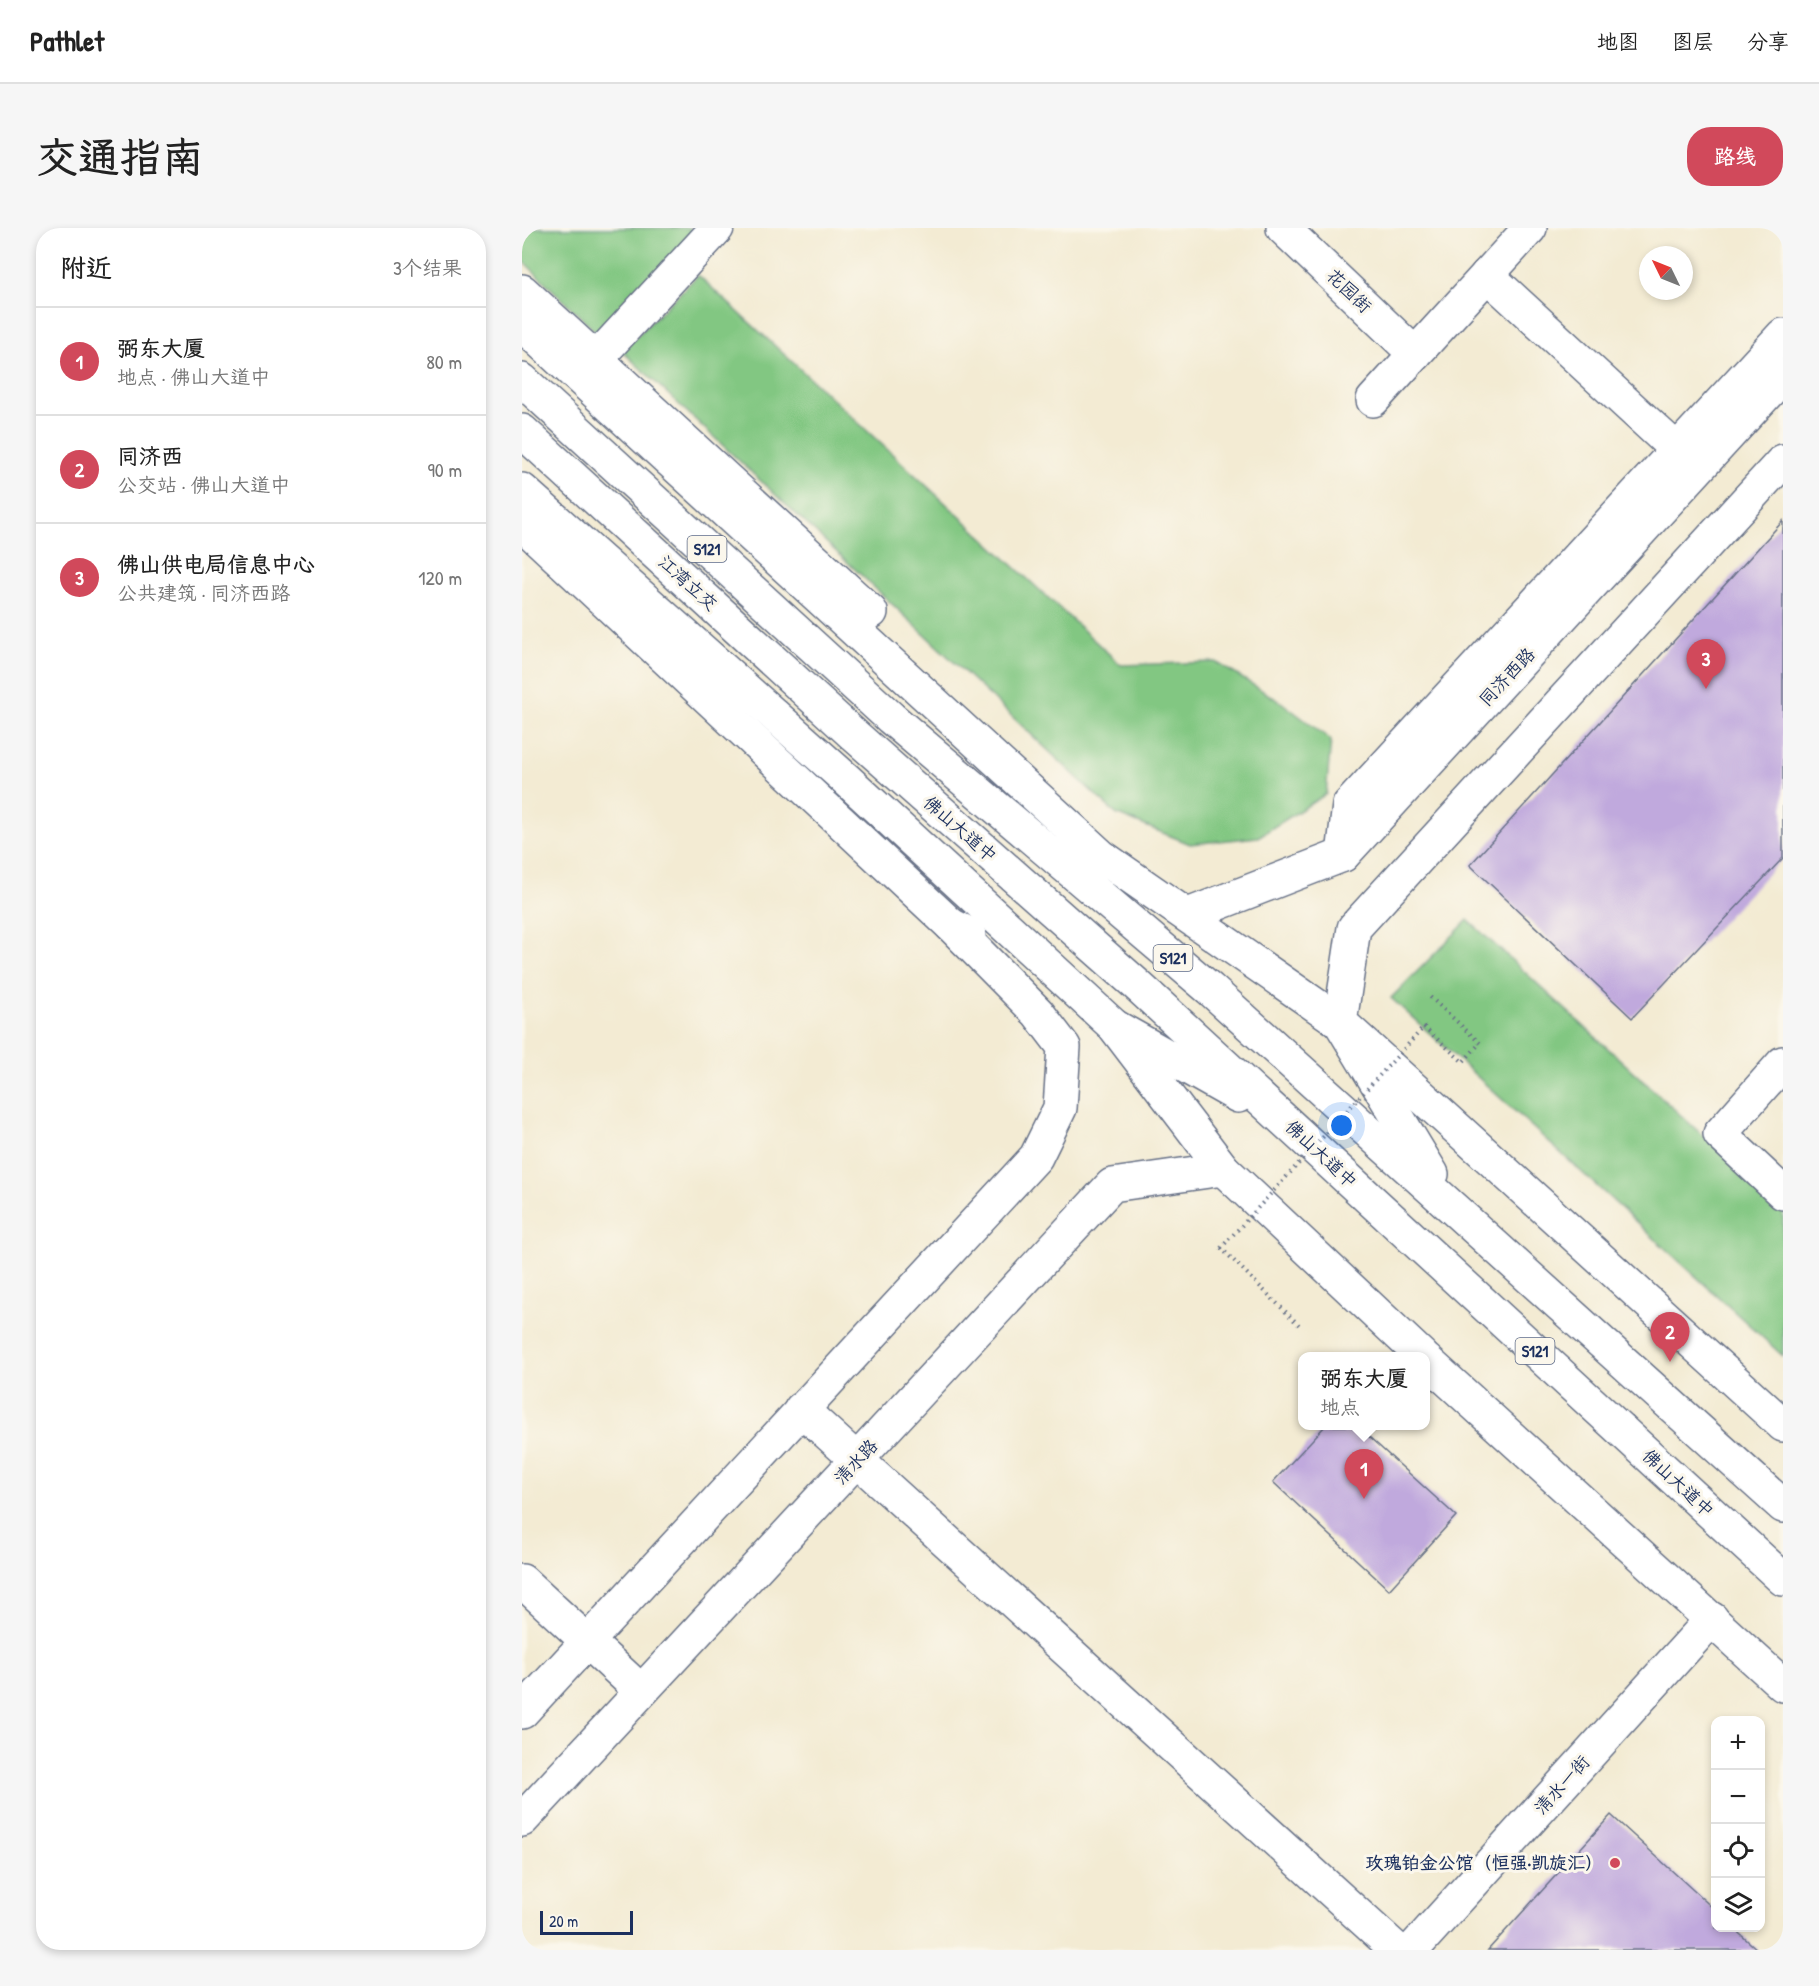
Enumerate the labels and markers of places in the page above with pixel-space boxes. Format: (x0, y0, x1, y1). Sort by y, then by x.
pin: 3 (1686, 640, 1726, 689)
pin: 2 (1650, 1312, 1690, 1362)
pin: 1 (1344, 1450, 1384, 1499)
place label: 玫瑰铂金公馆（恒强·凯旋汇） (1365, 1850, 1603, 1875)
marker: 玫瑰铂金公馆（恒强·凯旋汇） (1608, 1856, 1622, 1870)

